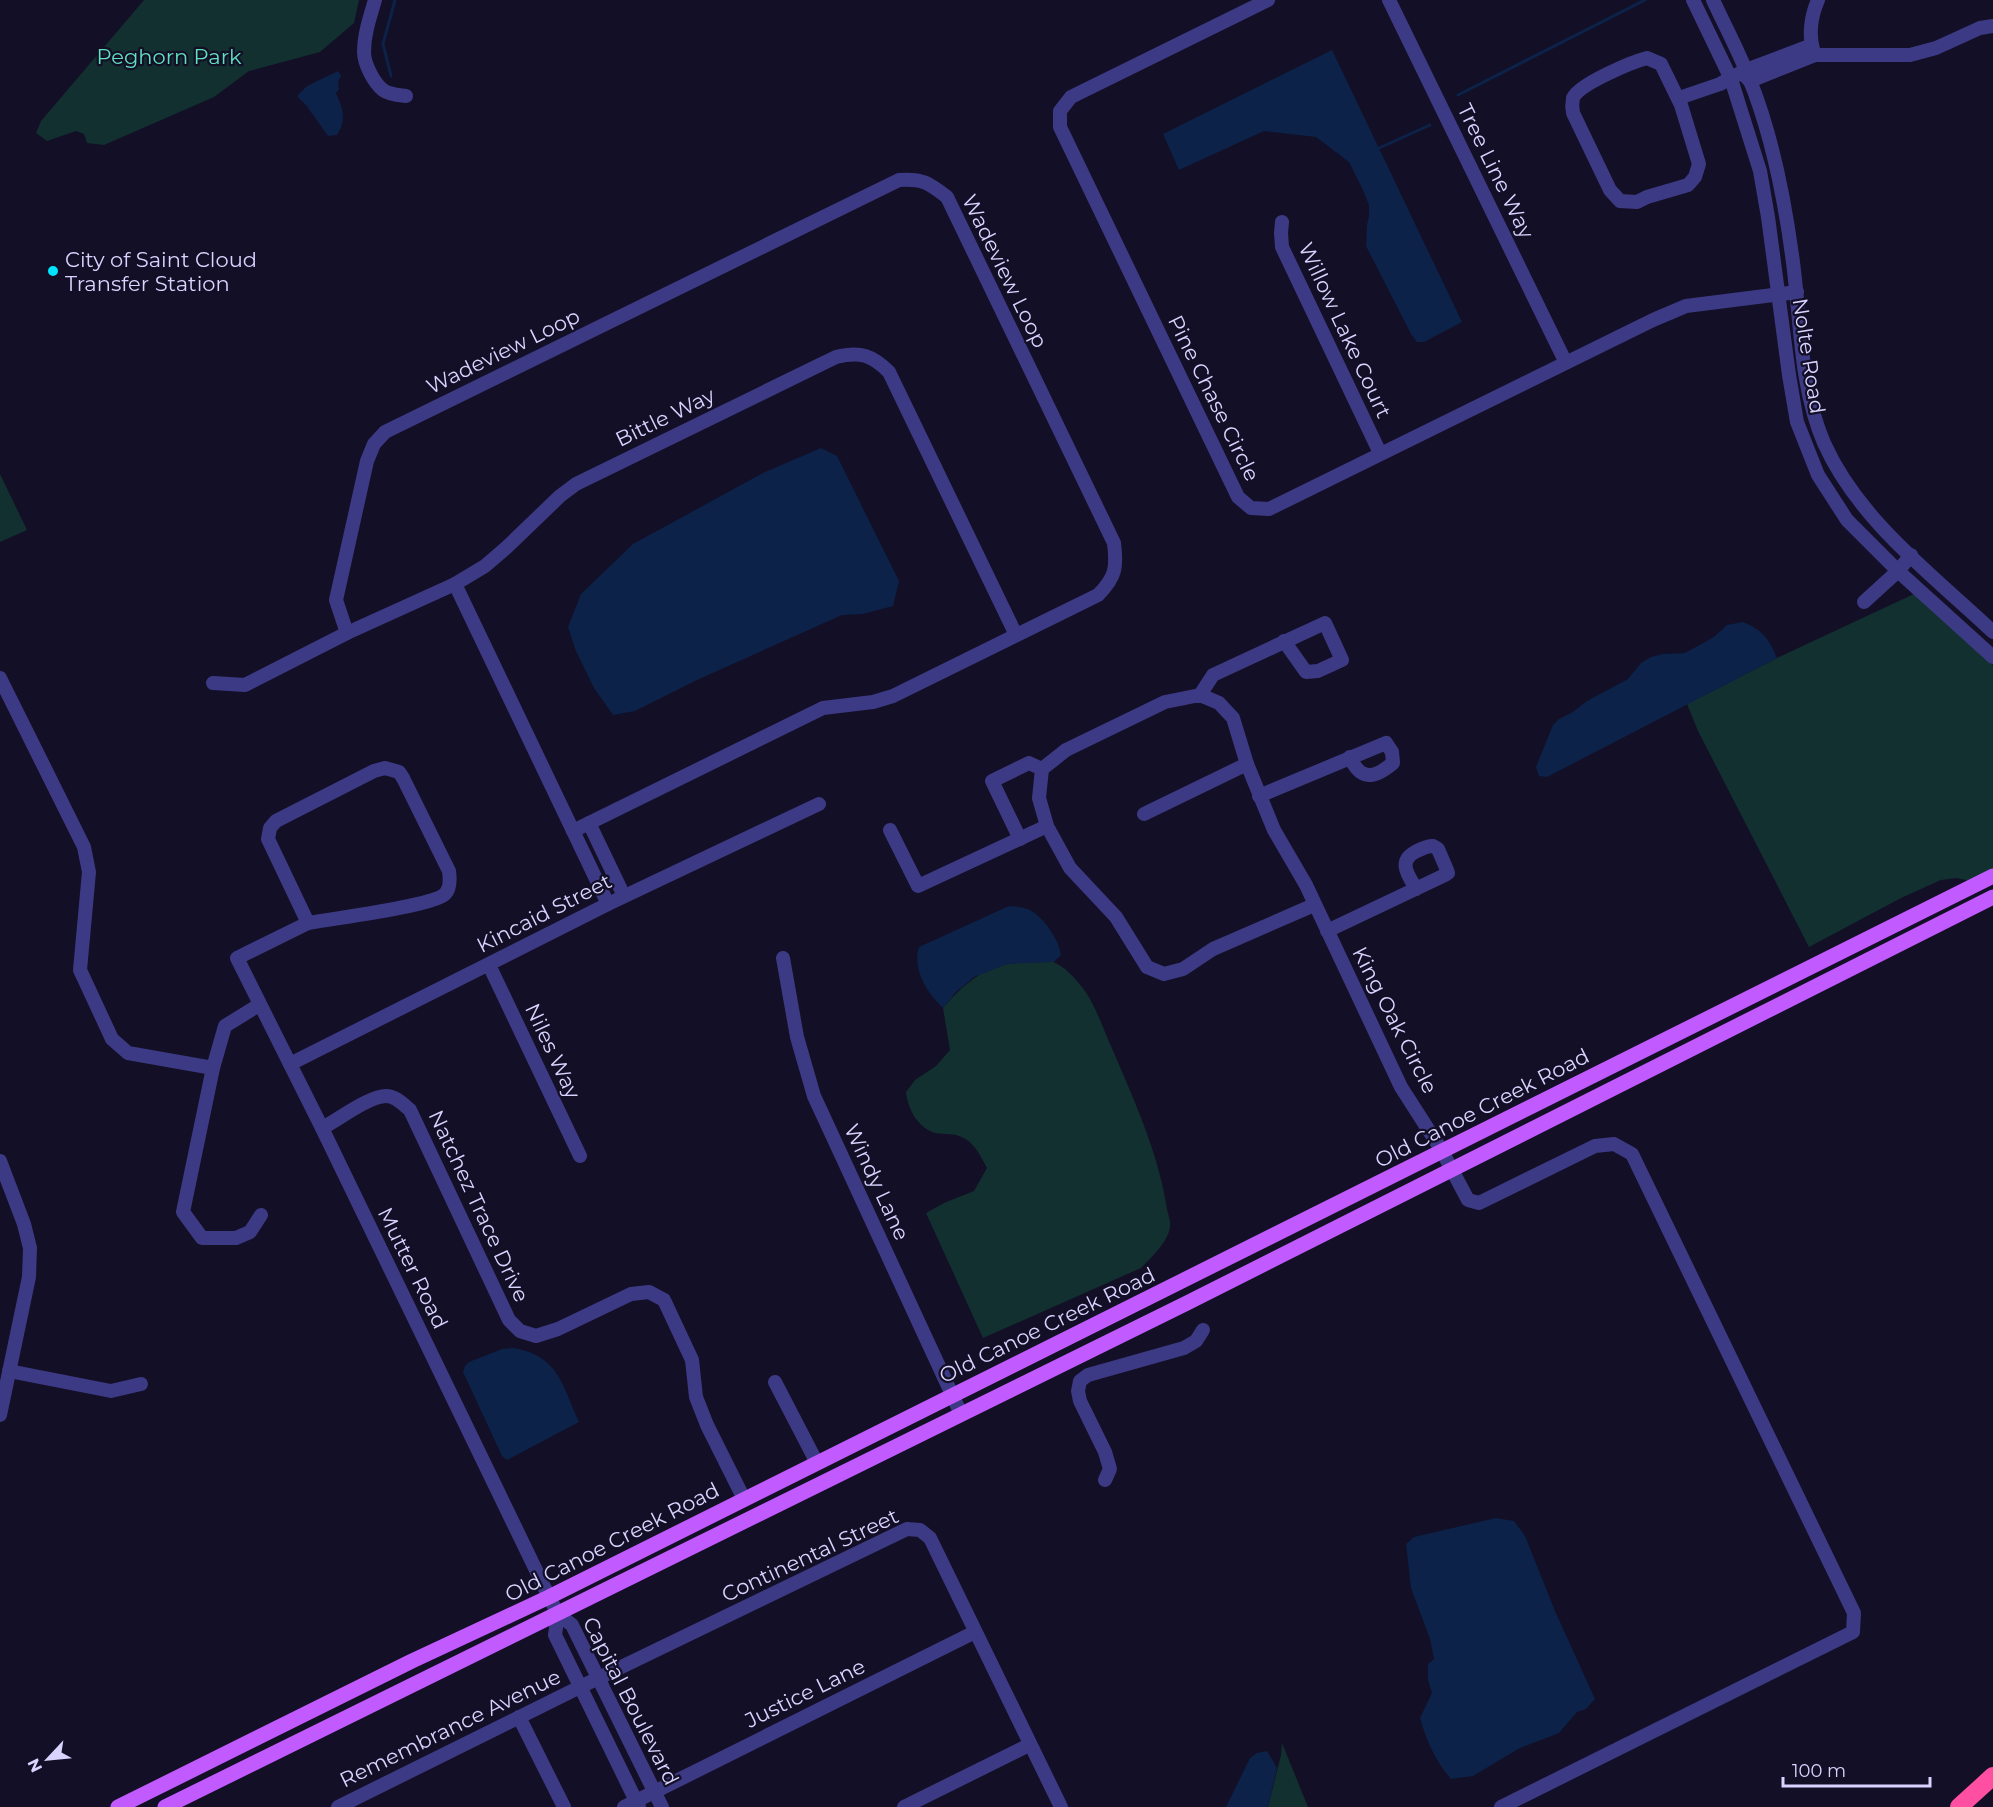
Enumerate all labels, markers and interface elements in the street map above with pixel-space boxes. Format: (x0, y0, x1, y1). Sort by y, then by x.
park label: Peghorn Park (96, 44, 242, 69)
street label: Tree Line Way (1453, 100, 1540, 243)
street label: Wadeview Loop (957, 190, 1053, 352)
street label: Willow Lake Court (1293, 238, 1397, 422)
place label: City of Saint Cloud Transfer Station (65, 247, 257, 296)
marker: City of Saint Cloud Transfer Station (46, 264, 60, 278)
street label: Nolte Road (1788, 296, 1830, 416)
street label: Wadeview Loop (422, 303, 584, 399)
street label: Pine Chase Circle (1163, 311, 1265, 485)
street label: Bittle Way (611, 382, 719, 452)
street label: Kincaid Street (472, 868, 616, 958)
street label: King Oak Circle (1347, 942, 1443, 1098)
street label: Niles Way (520, 999, 586, 1103)
street label: Old Canoe Creek Road (1371, 1043, 1593, 1173)
street label: Natchez Trace Drive (424, 1106, 534, 1306)
street label: Windy Lane (839, 1120, 915, 1244)
street label: Mutter Road (373, 1203, 453, 1333)
street label: Old Canoe Creek Road (935, 1262, 1159, 1388)
street label: Old Canoe Creek Road (501, 1477, 723, 1607)
street label: Continental Street (718, 1503, 902, 1607)
street label: Capital Boulevard (578, 1613, 684, 1789)
street label: Justice Lane (740, 1653, 869, 1733)
street label: Remembrance Avenue (336, 1664, 564, 1792)
north arrow (18, 1729, 78, 1789)
scale bar (1783, 1750, 1930, 1788)
text: N (24, 1755, 46, 1775)
text: 100 m (1792, 1760, 1846, 1782)

